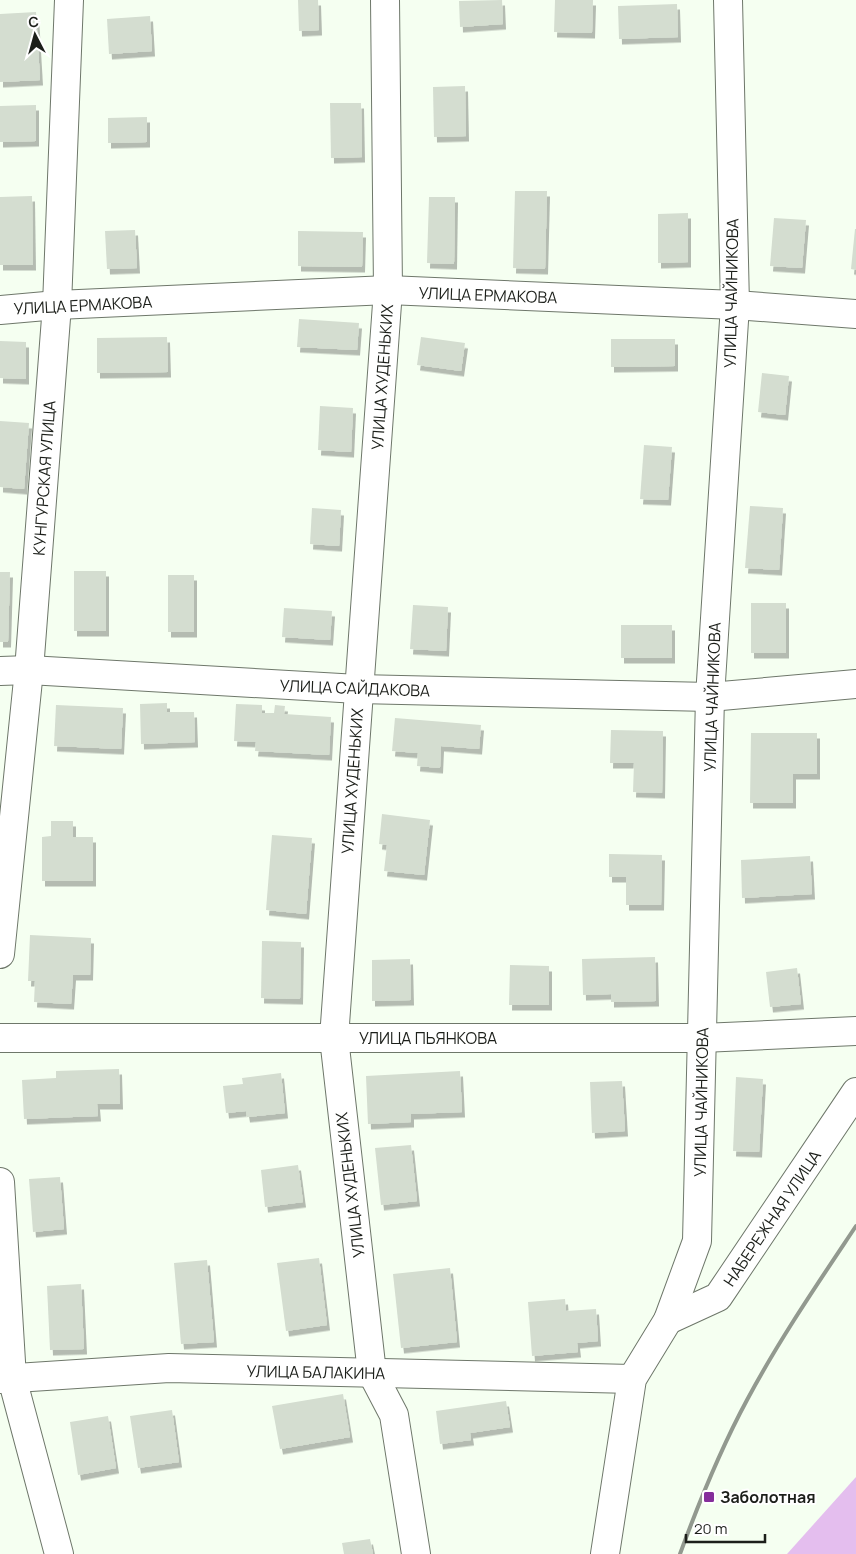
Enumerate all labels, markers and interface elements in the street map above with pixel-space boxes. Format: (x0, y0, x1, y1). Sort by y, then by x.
north arrow (10, 10, 60, 60)
text: С (27, 12, 40, 32)
street label: УЛИЦА ЧАЙНИКОВА (719, 218, 743, 368)
street label: УЛИЦА ЕРМАКОВА (418, 282, 558, 308)
street label: УЛИЦА ЕРМАКОВА (13, 290, 153, 320)
street label: УЛИЦА ХУДЕНЬКИХ (366, 303, 398, 451)
street label: КУНГУРСКАЯ УЛИЦА (28, 400, 60, 556)
street label: УЛИЦА ЧАЙНИКОВА (698, 622, 726, 772)
street label: УЛИЦА САЙДАКОВА (279, 674, 431, 702)
street label: УЛИЦА ХУДЕНЬКИХ (336, 707, 368, 855)
street label: УЛИЦА ПЬЯНКОВА (359, 1027, 497, 1049)
street label: УЛИЦА ЧАЙНИКОВА (689, 1027, 713, 1177)
street label: УЛИЦА ХУДЕНЬКИХ (330, 1111, 370, 1259)
street label: НАБЕРЕЖНАЯ УЛИЦА (718, 1146, 826, 1290)
street label: УЛИЦА БАЛАКИНА (246, 1360, 386, 1384)
place label: Заболотная (720, 1486, 815, 1508)
marker: Заболотная (702, 1490, 716, 1504)
scale bar (686, 1512, 765, 1544)
text: 20 m (694, 1518, 727, 1539)

